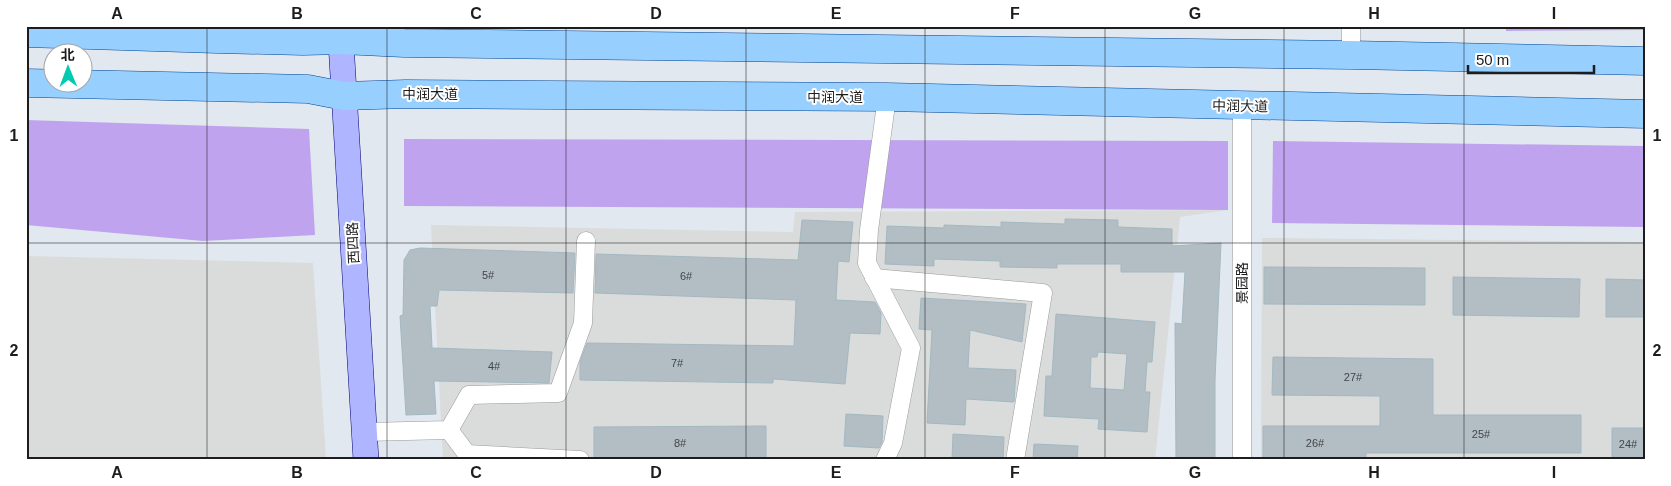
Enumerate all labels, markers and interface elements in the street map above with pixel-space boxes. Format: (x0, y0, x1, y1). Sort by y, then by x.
text: A (111, 5, 123, 22)
text: B (291, 5, 303, 22)
text: C (470, 5, 482, 22)
text: D (650, 5, 662, 22)
text: E (831, 5, 842, 22)
text: F (1010, 5, 1020, 22)
text: G (1189, 5, 1201, 22)
text: H (1368, 5, 1380, 22)
text: I (1552, 5, 1556, 22)
north arrow (42, 42, 92, 92)
scale bar (1468, 42, 1595, 74)
text: 北 (61, 47, 75, 63)
text: 50 m (1476, 51, 1509, 68)
street label: 中润大道 (402, 86, 458, 102)
street label: 中润大道 (807, 89, 863, 105)
street label: 中润大道 (1212, 98, 1268, 114)
text: 1 (10, 127, 19, 144)
text: 1 (1653, 127, 1662, 144)
street label: 西四路 (344, 222, 362, 264)
street label: 景园路 (1234, 262, 1250, 304)
house number: 5# (482, 269, 495, 281)
house number: 6# (680, 270, 693, 282)
text: 2 (10, 342, 19, 359)
text: 2 (1653, 342, 1662, 359)
house number: 7# (671, 357, 684, 369)
house number: 4# (488, 360, 501, 372)
house number: 27# (1344, 371, 1363, 383)
house number: 25# (1472, 428, 1491, 440)
house number: 8# (674, 437, 687, 449)
house number: 26# (1306, 437, 1325, 449)
house number: 24# (1619, 438, 1638, 450)
text: A (111, 464, 123, 481)
text: B (291, 464, 303, 481)
text: C (470, 464, 482, 481)
text: D (650, 464, 662, 481)
text: E (831, 464, 842, 481)
text: F (1010, 464, 1020, 481)
text: G (1189, 464, 1201, 481)
text: H (1368, 464, 1380, 481)
text: I (1552, 464, 1556, 481)

